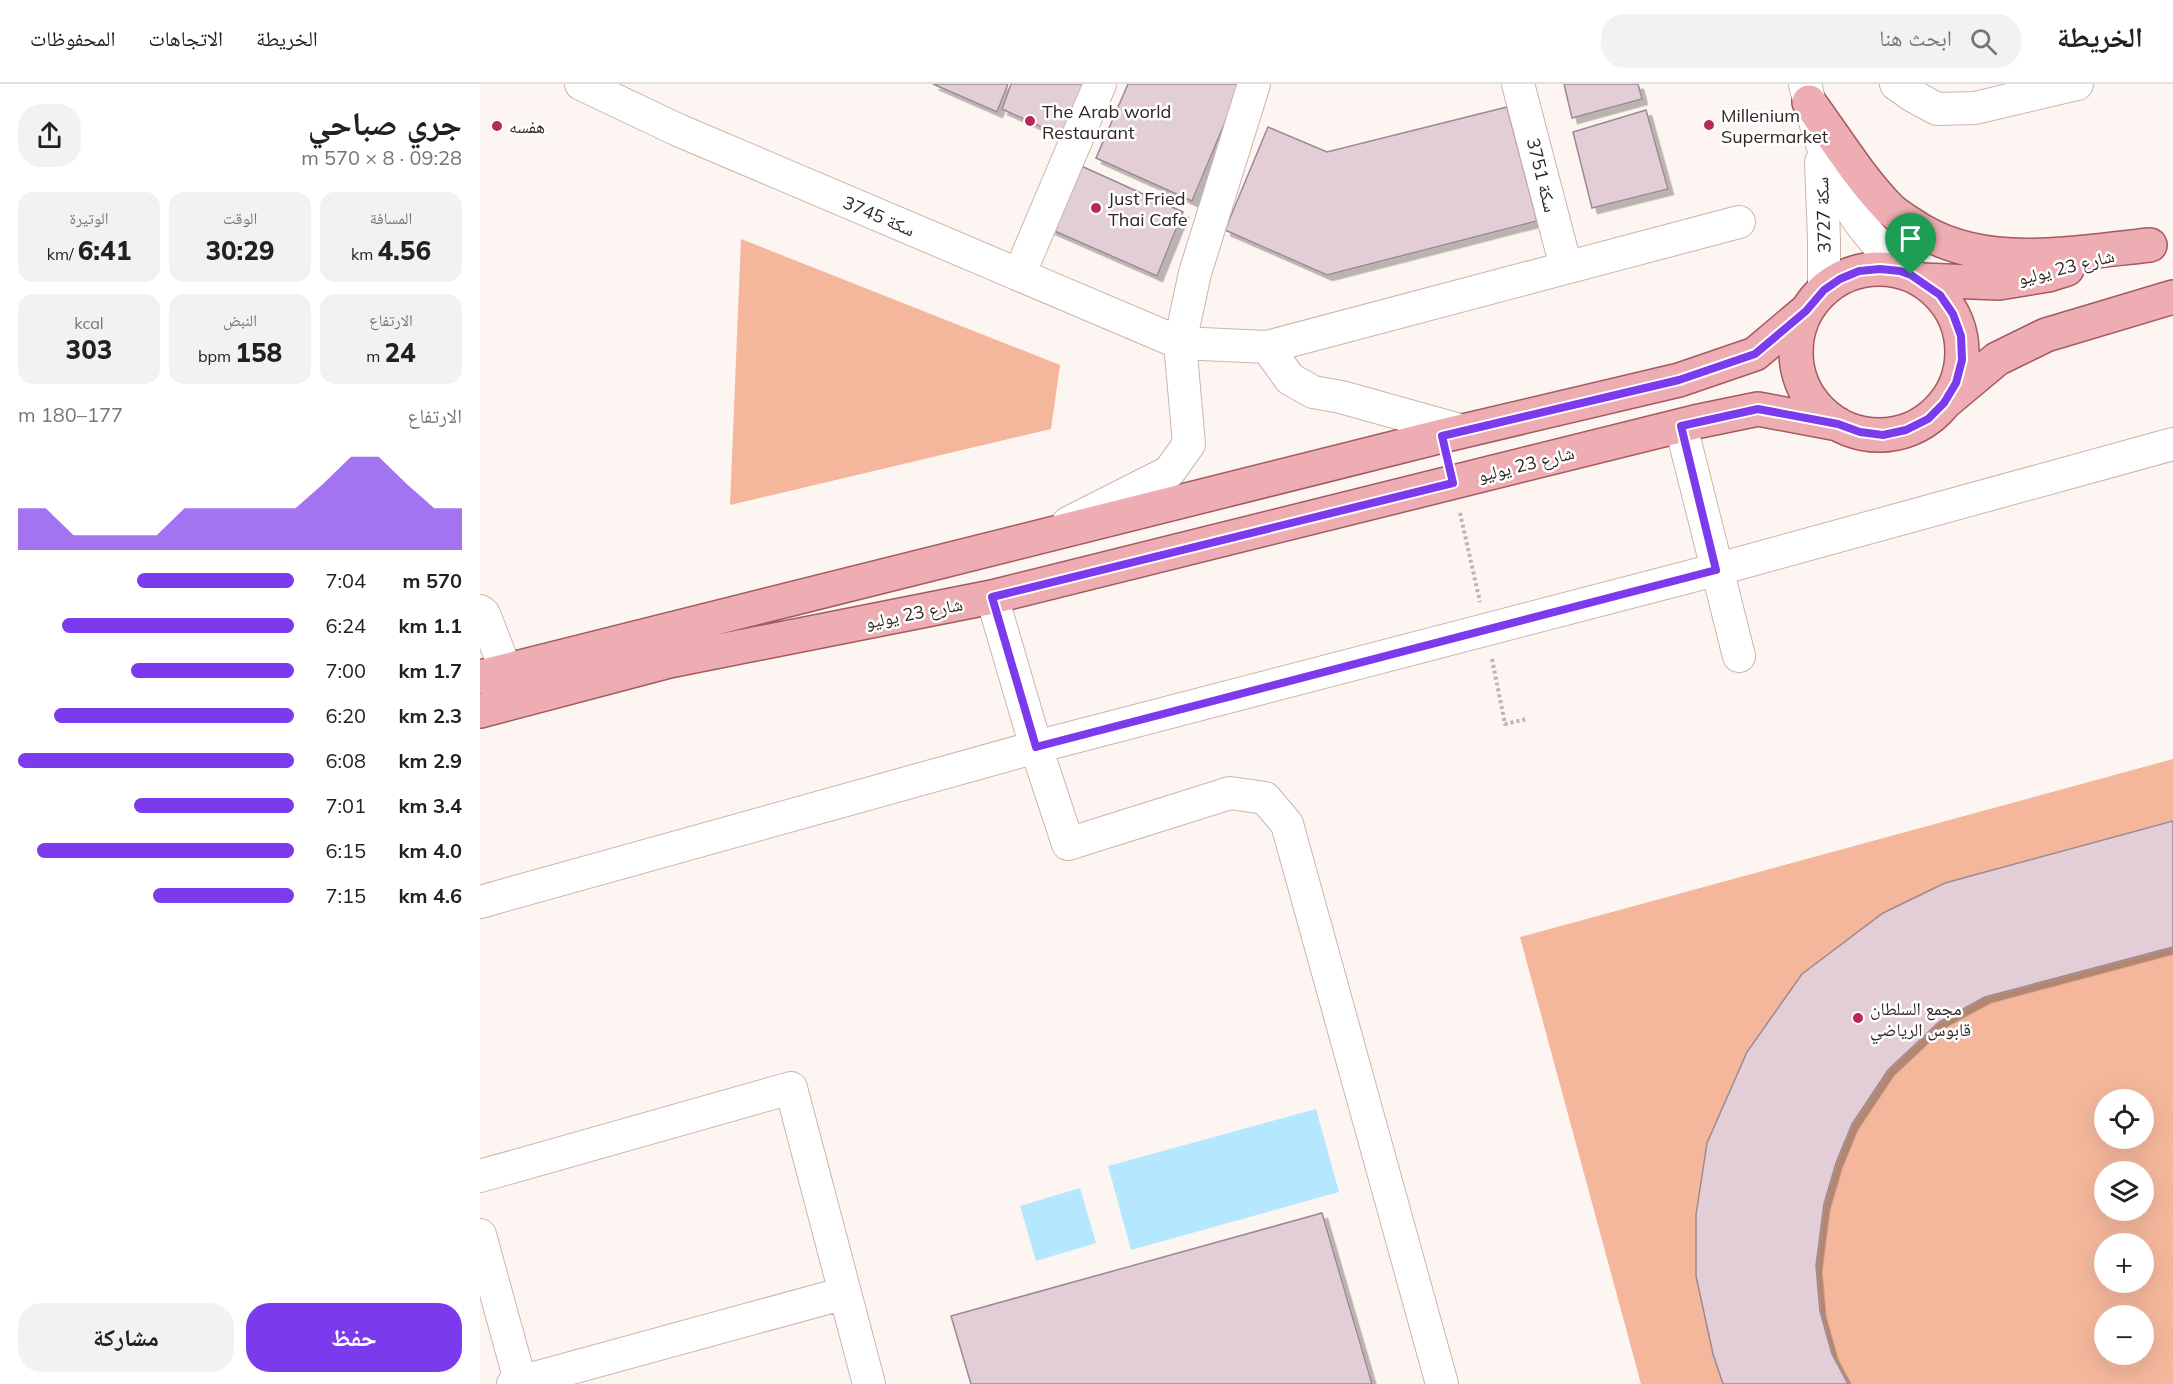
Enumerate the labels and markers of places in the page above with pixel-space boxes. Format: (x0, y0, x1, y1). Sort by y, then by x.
place label: The Arab world Restaurant (1042, 100, 1171, 144)
place label: Millenium Supermarket (1721, 104, 1828, 148)
marker: The Arab world Restaurant (1023, 114, 1037, 128)
place label: هفسه (509, 115, 545, 138)
marker: Millenium Supermarket (1702, 118, 1716, 132)
marker: هفسه (490, 119, 504, 133)
place label: Just Fried Thai Cafe (1108, 187, 1188, 231)
marker: Just Fried Thai Cafe (1089, 201, 1103, 215)
pin (1885, 213, 1936, 275)
place label: مجمع السلطان قابوس الرياضي (1870, 997, 1971, 1044)
marker: مجمع السلطان قابوس الرياضي (1851, 1011, 1865, 1025)

